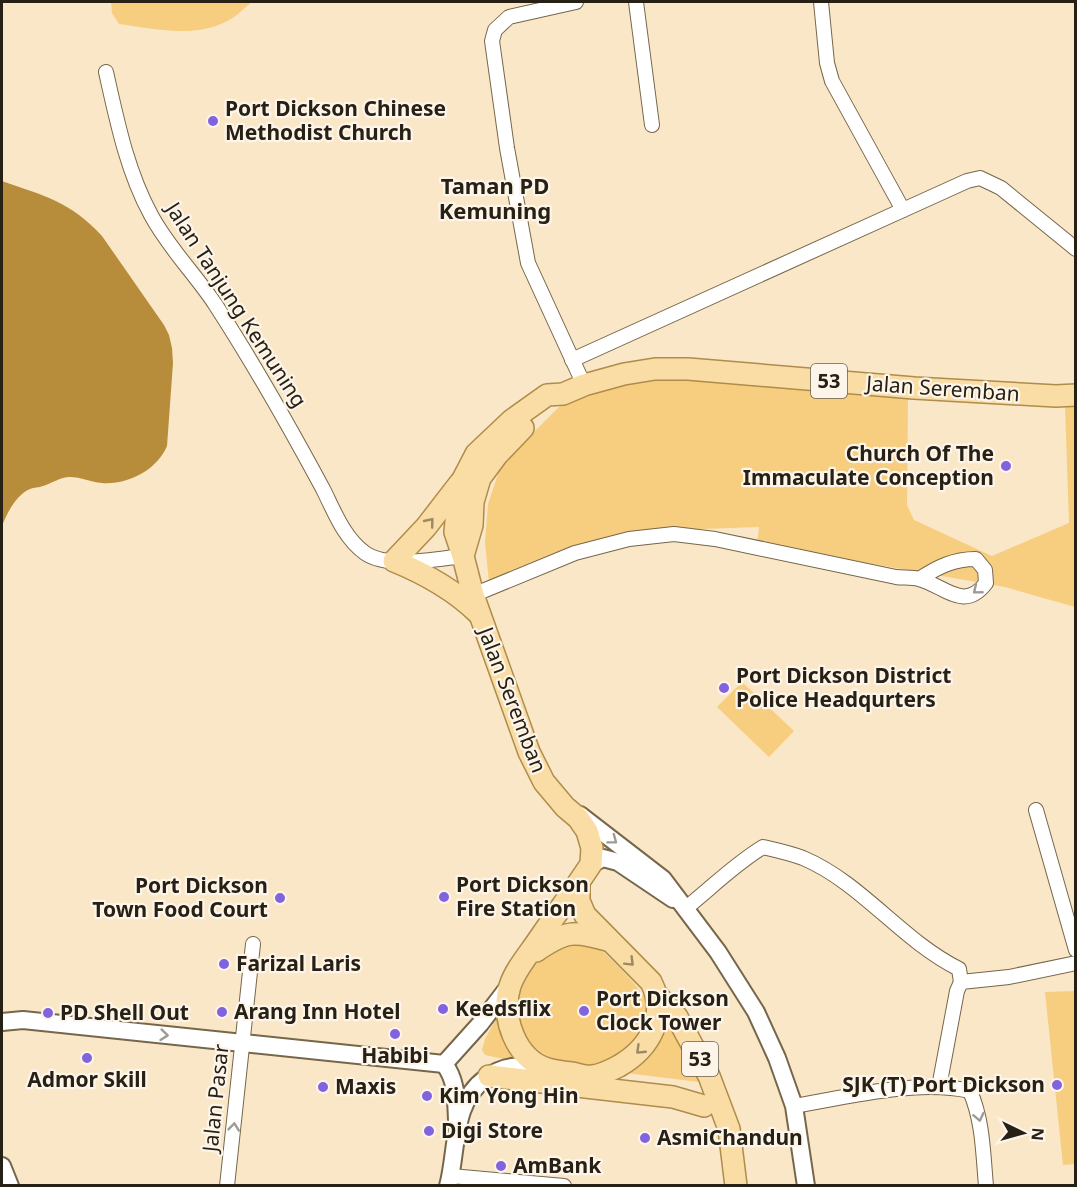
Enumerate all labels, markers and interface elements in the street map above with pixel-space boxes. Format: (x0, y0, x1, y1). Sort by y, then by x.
place label: Port Dickson Chinese Methodist Church (225, 94, 446, 146)
marker: Port Dickson Chinese Methodist Church (206, 114, 220, 128)
district label: Taman PD Kemuning (439, 170, 551, 225)
street label: Jalan Tanjung Kemuning (159, 195, 314, 412)
road number: 53 (811, 364, 847, 398)
street label: Jalan Seremban (863, 369, 1021, 407)
place label: Church Of The Immaculate Conception (743, 439, 994, 491)
marker: Church Of The Immaculate Conception (999, 459, 1013, 473)
one-way arrow (423, 517, 434, 528)
one-way arrow (973, 583, 984, 594)
street label: Jalan Seremban (472, 621, 554, 777)
place label: Port Dickson District Police Headqurters (736, 661, 951, 713)
marker: Port Dickson District Police Headqurters (717, 681, 731, 695)
one-way arrow (606, 833, 617, 844)
place label: Port Dickson Fire Station (456, 870, 589, 922)
place label: Port Dickson Town Food Court (92, 871, 268, 923)
marker: Port Dickson Fire Station (437, 890, 451, 904)
marker: Port Dickson Town Food Court (273, 891, 287, 905)
place label: Farizal Laris (236, 949, 361, 977)
one-way arrow (623, 955, 634, 965)
marker: Farizal Laris (217, 957, 231, 971)
place label: Port Dickson Clock Tower (596, 984, 729, 1036)
place label: Keedsflix (455, 994, 552, 1022)
place label: Arang Inn Hotel (234, 997, 401, 1025)
place label: PD Shell Out (60, 998, 189, 1026)
marker: Keedsflix (436, 1002, 450, 1016)
marker: Port Dickson Clock Tower (577, 1004, 591, 1018)
marker: Arang Inn Hotel (215, 1005, 229, 1019)
marker: PD Shell Out (41, 1006, 55, 1020)
marker: Habibi (388, 1027, 402, 1041)
one-way arrow (159, 1028, 168, 1041)
place label: Habibi (361, 1041, 429, 1069)
street label: Jalan Pasar (195, 1042, 235, 1155)
one-way arrow (636, 1042, 647, 1053)
road number: 53 (682, 1042, 718, 1076)
marker: Admor Skill (80, 1051, 94, 1065)
place label: Admor Skill (27, 1065, 147, 1093)
place label: SJK (T) Port Dickson (842, 1070, 1045, 1098)
place label: Maxis (335, 1072, 396, 1100)
marker: SJK (T) Port Dickson (1050, 1078, 1064, 1092)
marker: Maxis (316, 1080, 330, 1094)
place label: Kim Yong Hin (439, 1081, 579, 1109)
marker: Kim Yong Hin (420, 1089, 434, 1103)
north arrow (993, 1103, 1053, 1163)
one-way arrow (971, 1112, 984, 1122)
place label: Digi Store (441, 1116, 543, 1144)
one-way arrow (227, 1123, 240, 1132)
place label: AsmiChandun (657, 1123, 803, 1151)
marker: Digi Store (422, 1124, 436, 1138)
text: N (1026, 1127, 1049, 1142)
marker: AsmiChandun (638, 1131, 652, 1145)
place label: AmBank (513, 1151, 602, 1179)
marker: AmBank (494, 1159, 508, 1173)

